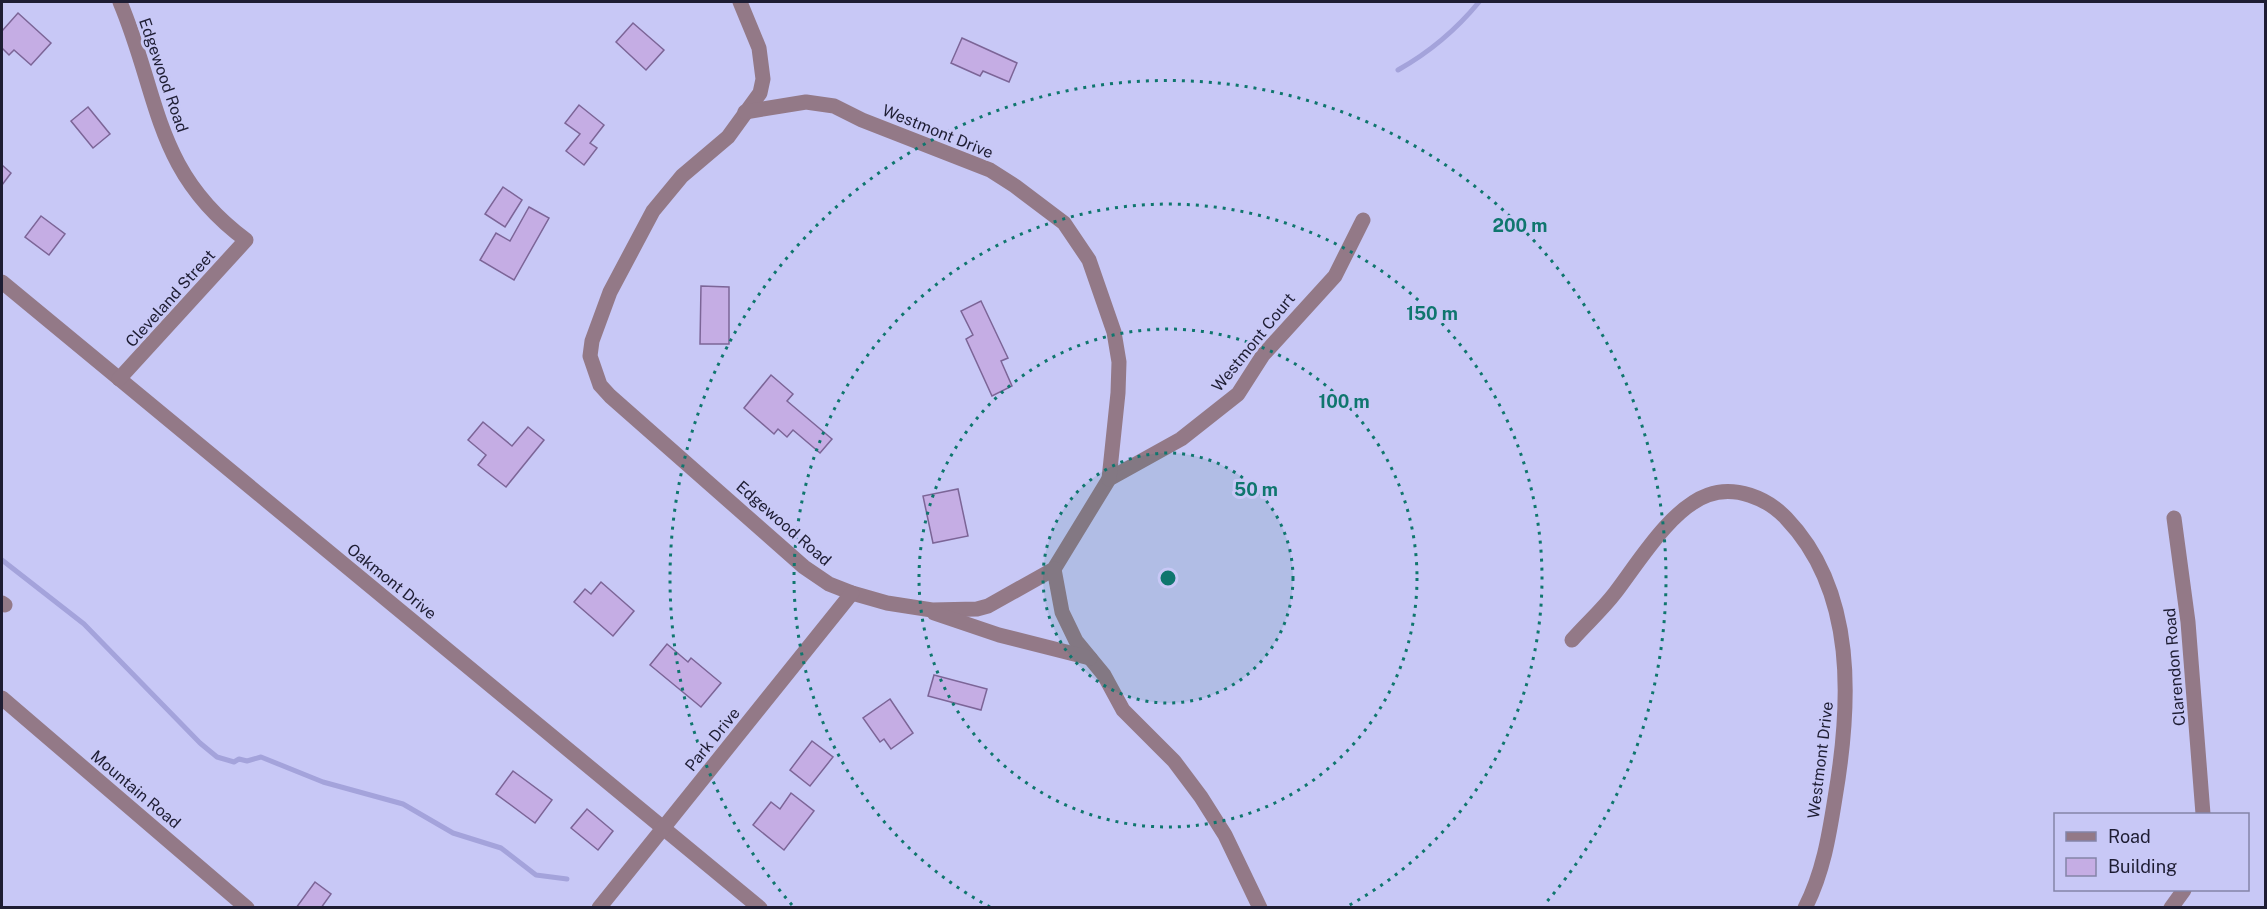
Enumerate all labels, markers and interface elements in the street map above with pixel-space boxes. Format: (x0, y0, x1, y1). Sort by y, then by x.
street label: Edgewood Road (135, 15, 192, 135)
street label: Westmont Drive (880, 101, 996, 162)
text: 200 m (1493, 215, 1547, 236)
street label: Cleveland Street (122, 246, 219, 351)
street label: Westmont Court (1208, 289, 1299, 395)
text: 150 m (1406, 303, 1458, 324)
text: 100 m (1318, 391, 1370, 412)
street label: Edgewood Road (732, 477, 835, 570)
text: 50 m (1234, 479, 1278, 500)
street label: Oakmont Drive (343, 540, 440, 623)
centre of rings (1158, 568, 1178, 588)
street label: Clarendon Road (2160, 607, 2189, 727)
street label: Westmont Drive (1804, 700, 1837, 820)
street label: Park Drive (681, 704, 744, 775)
street label: Mountain Road (87, 746, 184, 832)
legend (2054, 813, 2249, 891)
text: Road (2108, 826, 2151, 847)
text: Building (2108, 856, 2177, 877)

